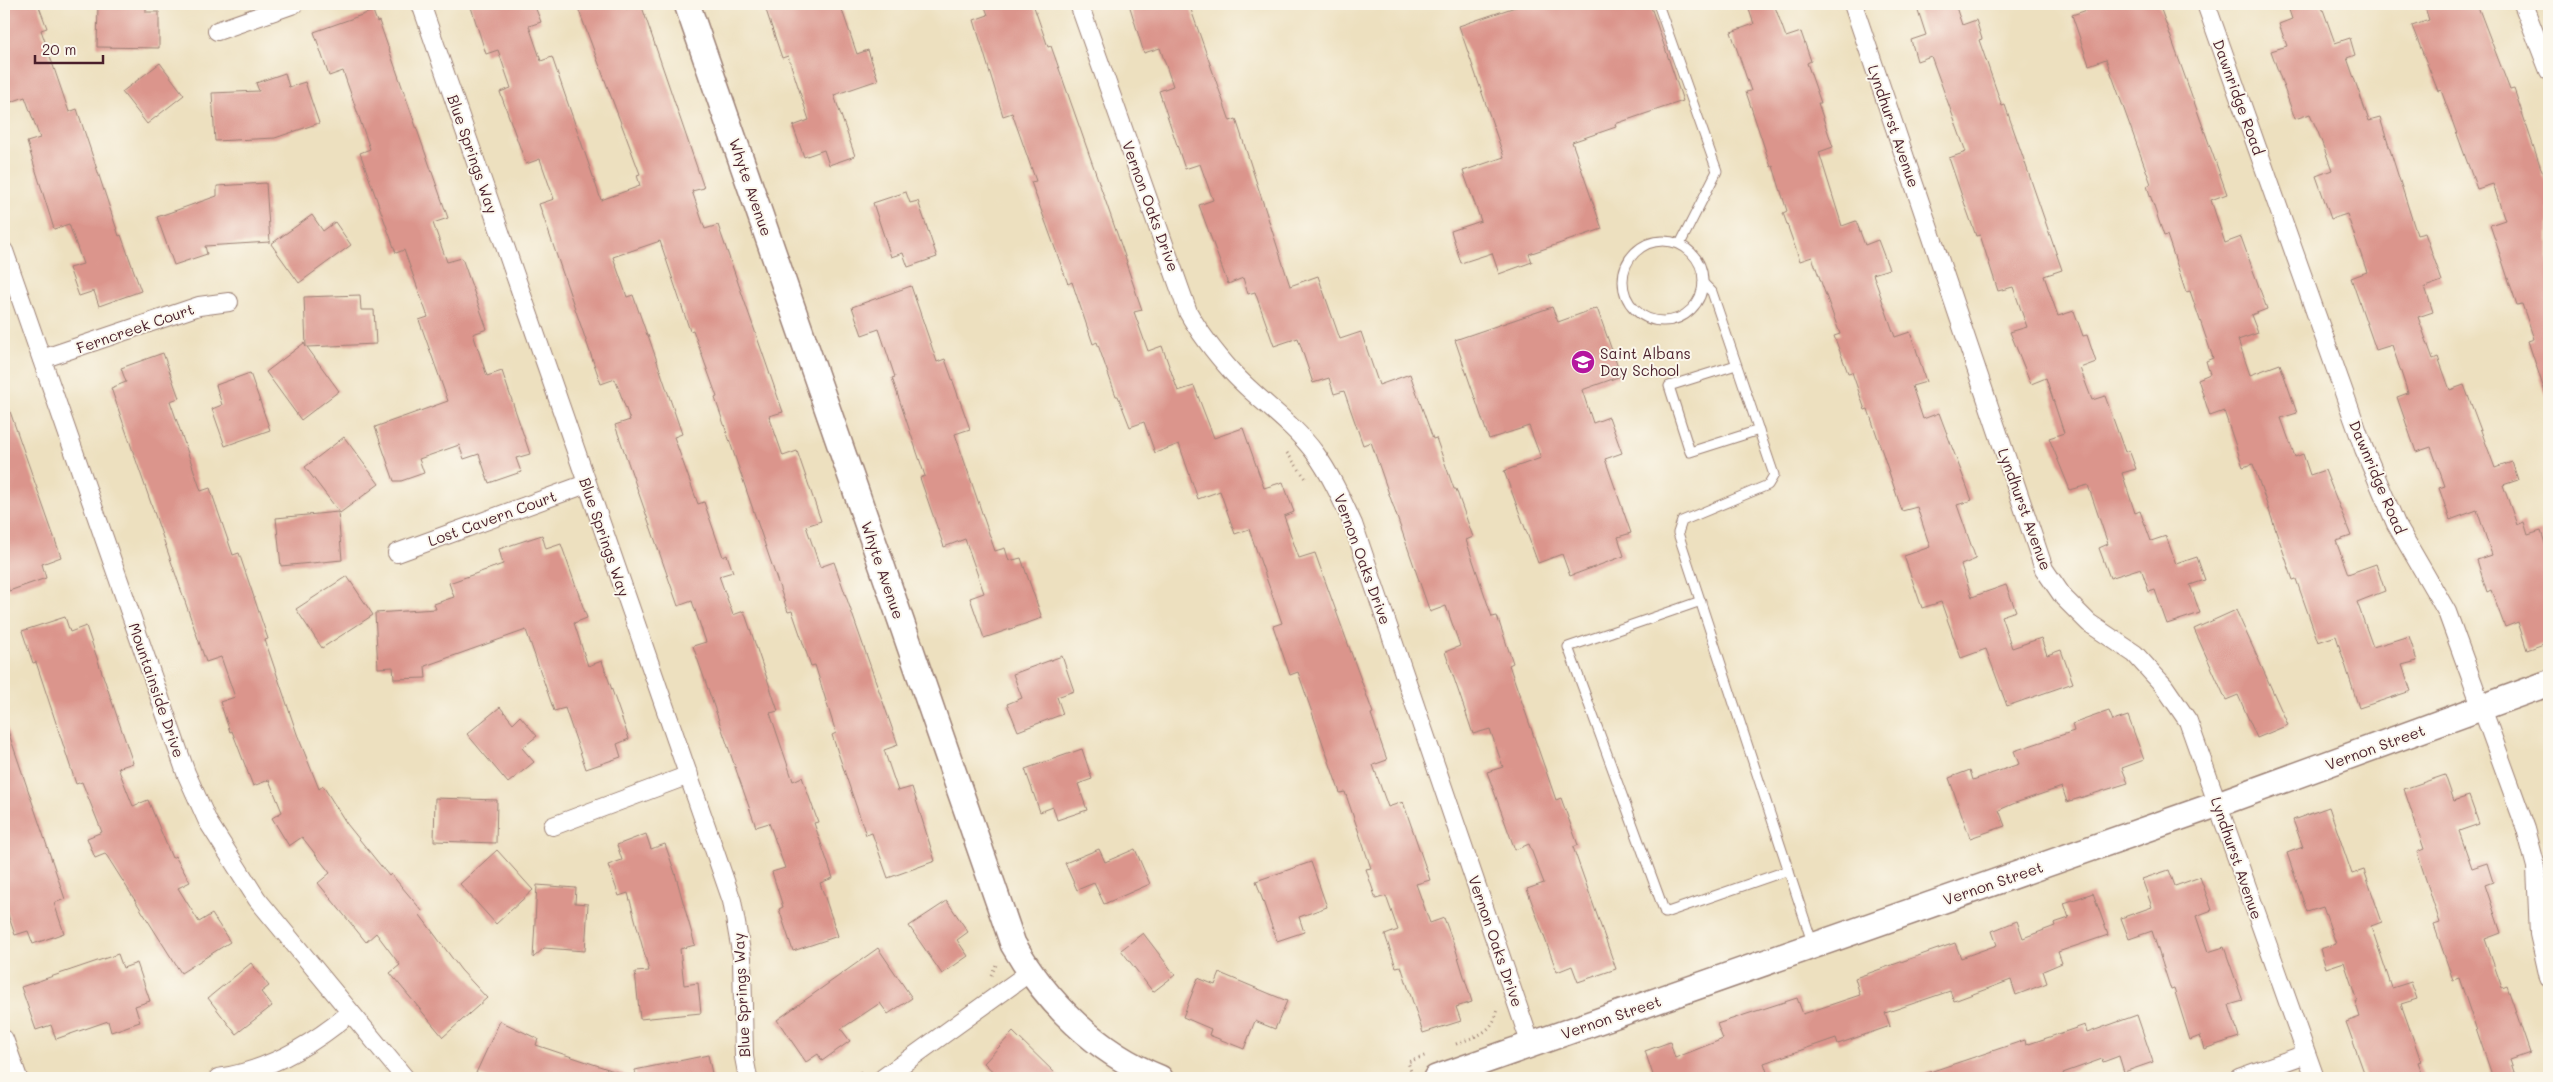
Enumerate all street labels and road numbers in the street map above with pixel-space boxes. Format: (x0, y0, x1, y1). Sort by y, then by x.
street label: Dawnridge Road (2209, 37, 2269, 157)
street label: Lyndhurst Avenue (1864, 62, 1924, 190)
street label: Blue Springs Way (443, 92, 503, 216)
street label: Whyte Avenue (725, 136, 777, 238)
street label: Vernon Oaks Drive (1118, 138, 1184, 274)
street label: Ferncreek Court (74, 298, 196, 358)
street label: Dawnridge Road (2345, 417, 2411, 537)
street label: Lyndhurst Avenue (1994, 445, 2056, 573)
street label: Blue Springs Way (575, 475, 635, 599)
street label: Lost Cavern Court (425, 485, 559, 551)
street label: Vernon Oaks Drive (1330, 491, 1396, 627)
street label: Whyte Avenue (857, 519, 909, 621)
street label: Mountainside Drive (125, 620, 189, 760)
street label: Vernon Street (2322, 720, 2428, 774)
street label: Lyndhurst Avenue (2207, 794, 2267, 922)
street label: Vernon Street (1940, 857, 2046, 909)
street label: Vernon Oaks Drive (1464, 873, 1528, 1009)
street label: Blue Springs Way (728, 932, 754, 1058)
street label: Vernon Street (1558, 991, 1664, 1043)

